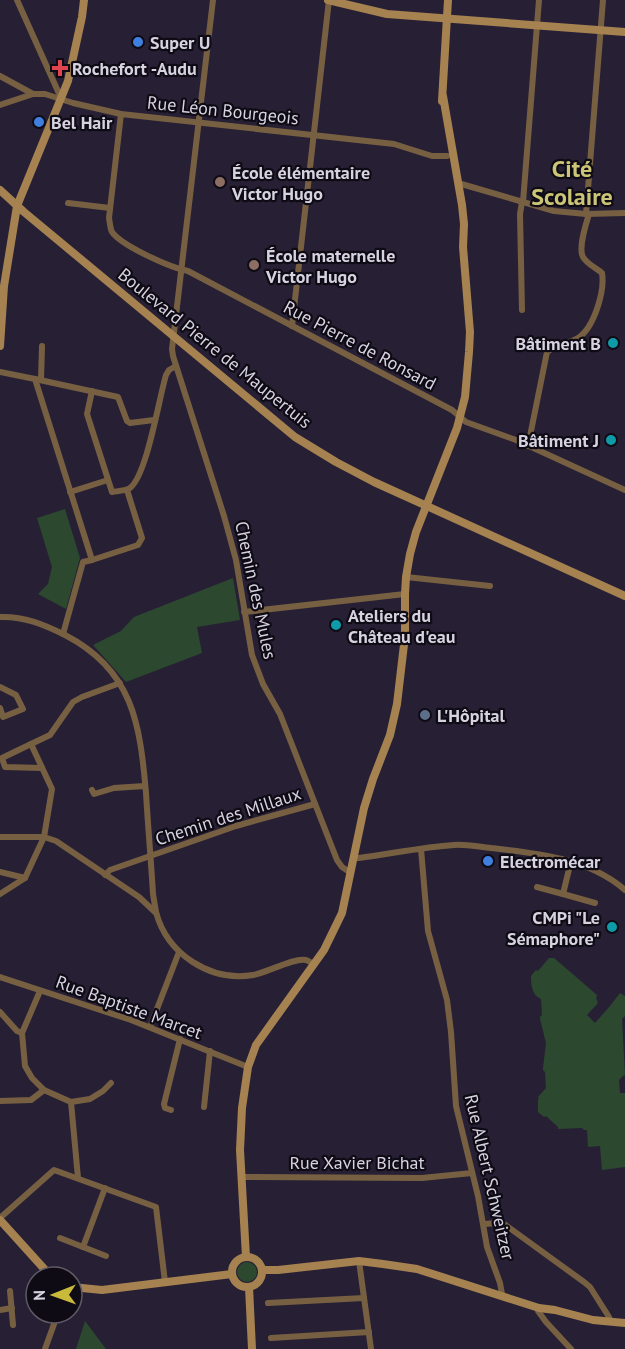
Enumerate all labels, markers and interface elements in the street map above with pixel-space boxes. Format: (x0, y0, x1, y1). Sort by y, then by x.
place label: Super U (150, 31, 210, 54)
marker: Super U (131, 35, 145, 49)
place label: Rochefort -Audu (72, 57, 197, 80)
marker: Rochefort -Audu (53, 61, 67, 75)
street label: Rue Léon Bourgeois (146, 91, 300, 129)
place label: Bel Hair (51, 111, 113, 134)
marker: Bel Hair (32, 115, 46, 129)
district label: Cité Scolaire (531, 153, 613, 212)
place label: École élémentaire Victor Hugo (231, 161, 370, 205)
marker: École élémentaire Victor Hugo (213, 175, 227, 189)
place label: École maternelle Victor Hugo (265, 244, 395, 288)
marker: École maternelle Victor Hugo (247, 258, 261, 272)
street label: Boulevard Pierre de Maupertuis (114, 263, 316, 433)
street label: Rue Pierre de Ronsard (280, 295, 440, 395)
place label: Bâtiment B (515, 332, 601, 355)
marker: Bâtiment B (606, 336, 620, 350)
place label: Bâtiment J (518, 429, 599, 452)
marker: Bâtiment J (604, 433, 618, 447)
street label: Chemin des Mules (230, 519, 282, 661)
place label: Ateliers du Château d'eau (348, 604, 455, 648)
marker: Ateliers du Château d'eau (329, 618, 343, 632)
place label: L'Hôpital (437, 704, 505, 727)
marker: L'Hôpital (418, 708, 432, 722)
street label: Chemin des Millaux (152, 782, 304, 850)
place label: Electromécar (500, 850, 601, 873)
marker: Electromécar (481, 854, 495, 868)
place label: CMPi "Le Sémaphore" (507, 906, 600, 950)
marker: CMPi "Le Sémaphore" (605, 920, 619, 934)
street label: Rue Baptiste Marcet (53, 970, 205, 1044)
street label: Rue Albert Schweitzer (460, 1092, 520, 1262)
street label: Rue Xavier Bichat (289, 1151, 425, 1174)
north arrow (24, 1265, 84, 1325)
text: N (29, 1290, 49, 1301)

